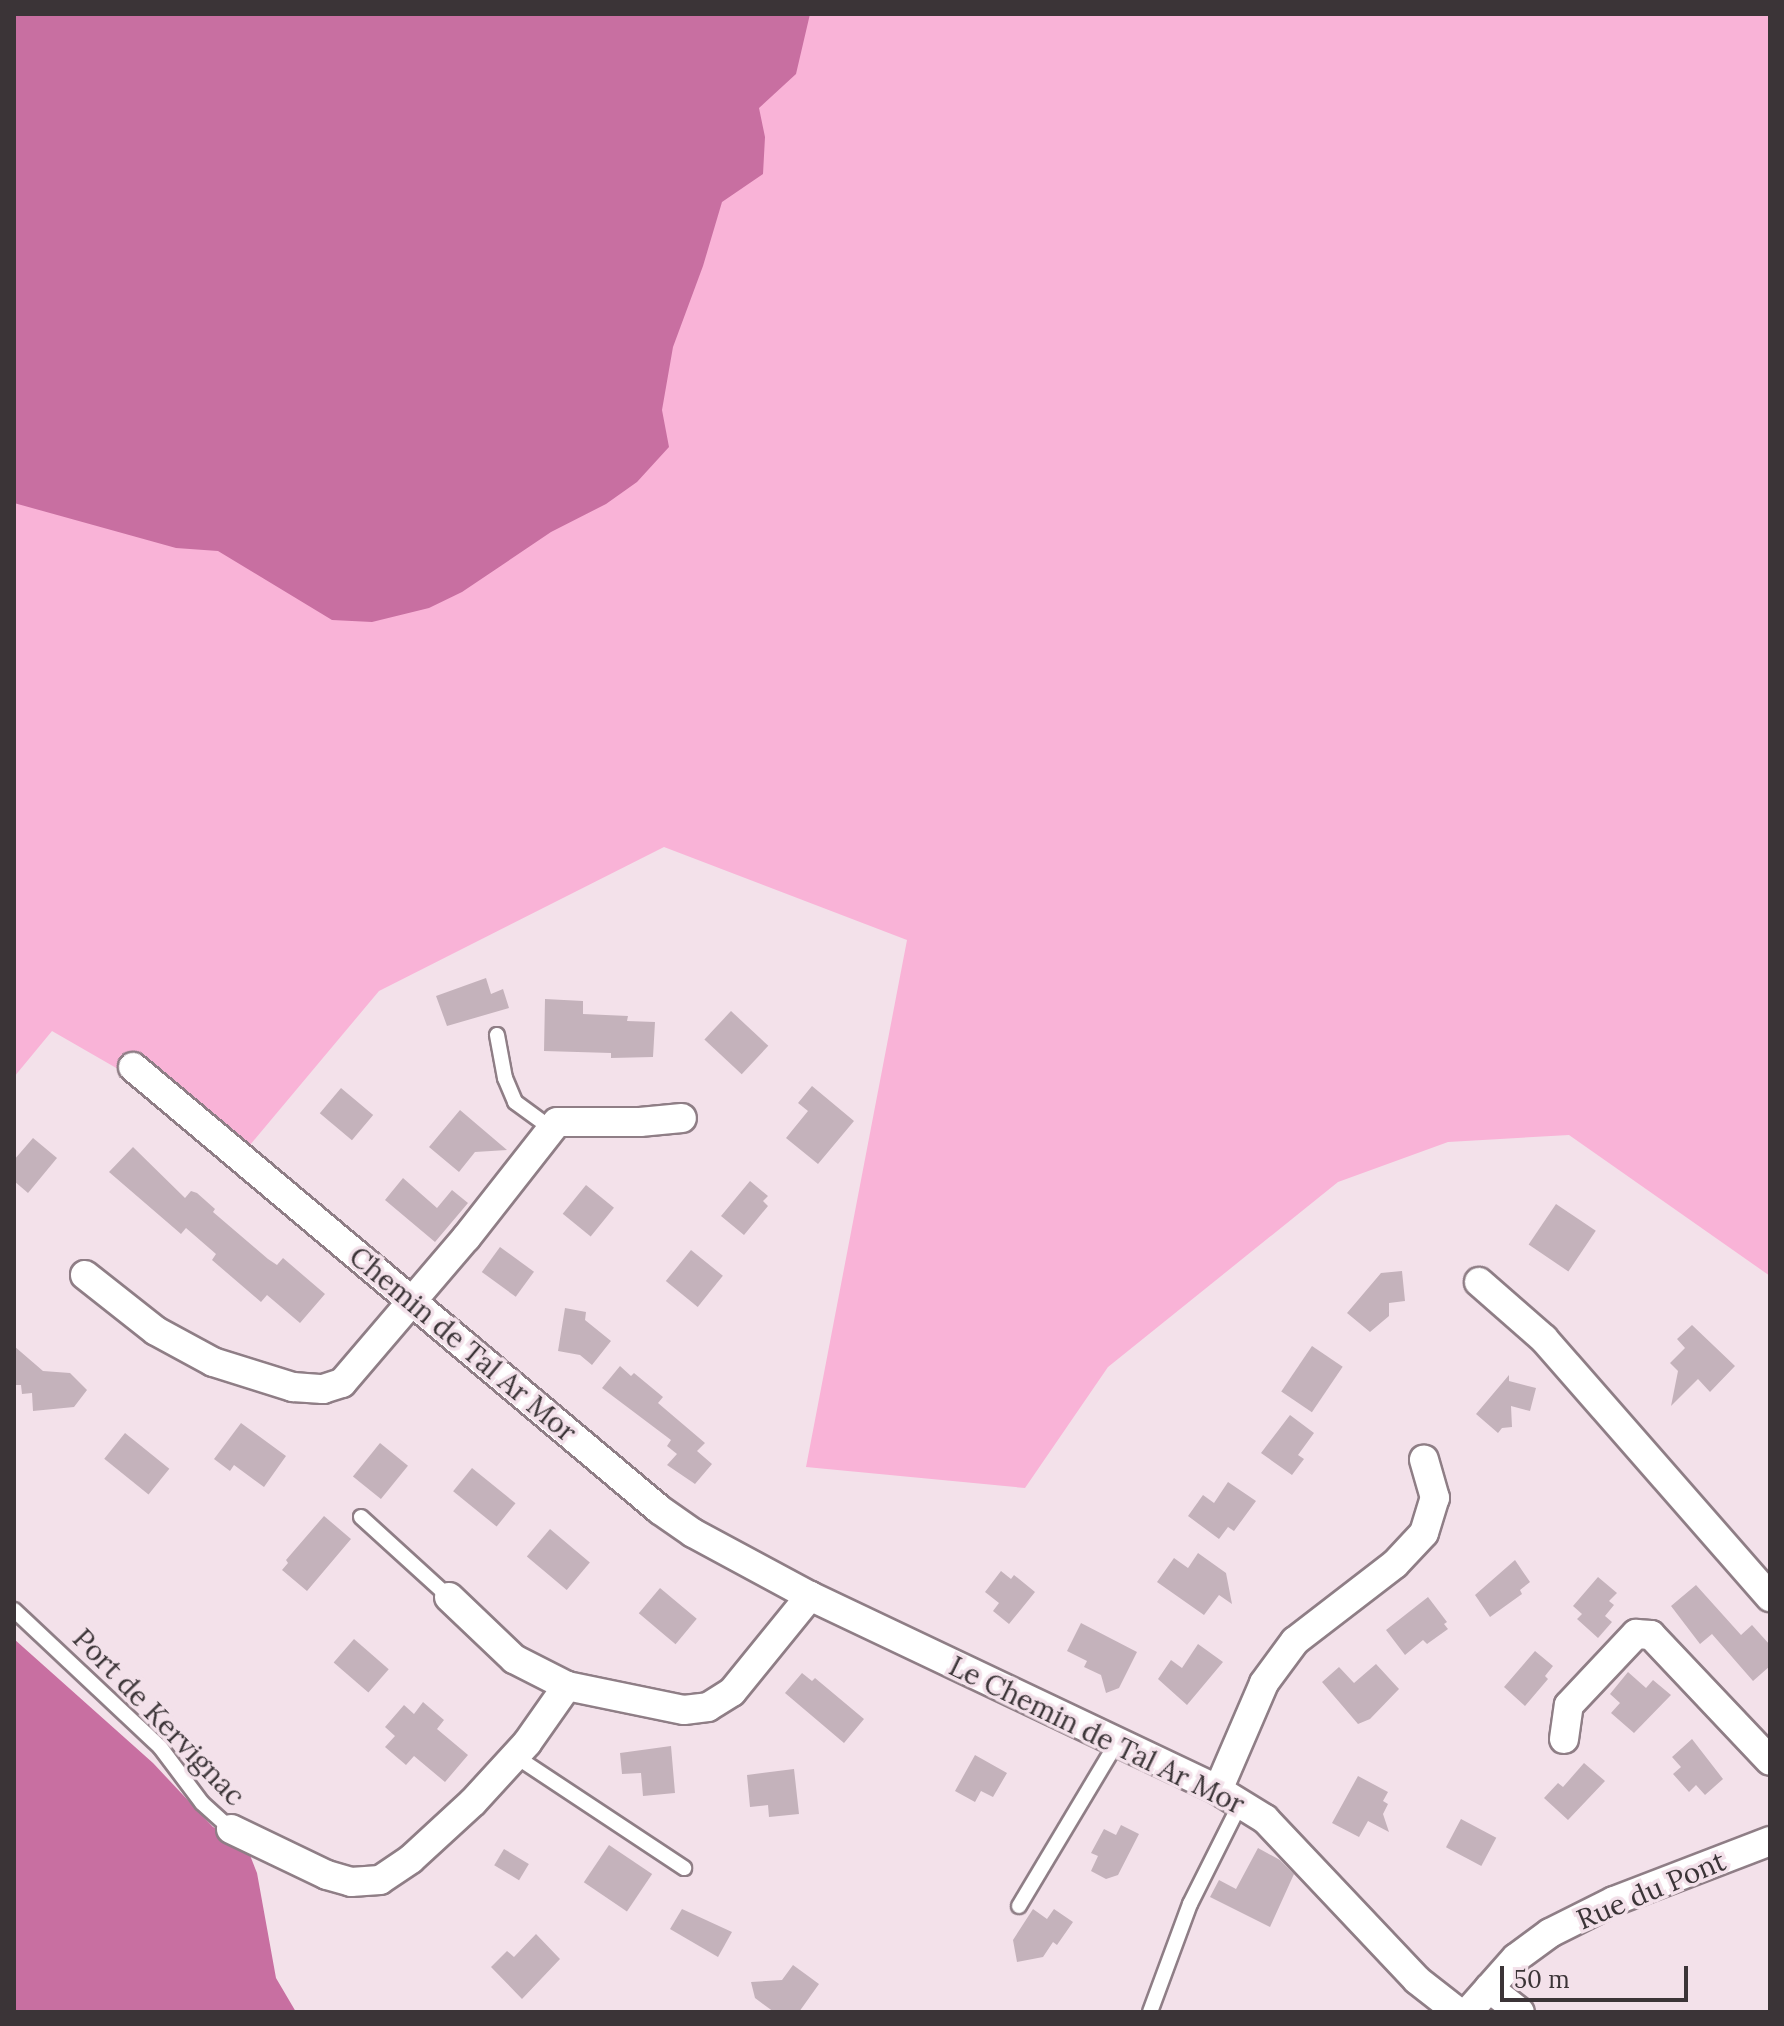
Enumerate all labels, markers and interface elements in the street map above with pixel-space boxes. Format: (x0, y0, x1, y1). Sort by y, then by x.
street label: Chemin de Tal Ar Mor (343, 1239, 583, 1449)
street label: Port de Kervignac (66, 1622, 252, 1812)
street label: Le Chemin de Tal Ar Mor (944, 1649, 1250, 1821)
street label: Rue du Pont (1572, 1844, 1730, 1936)
scale bar (1504, 1950, 1692, 2000)
text: 50 m (1514, 1964, 1570, 1995)

